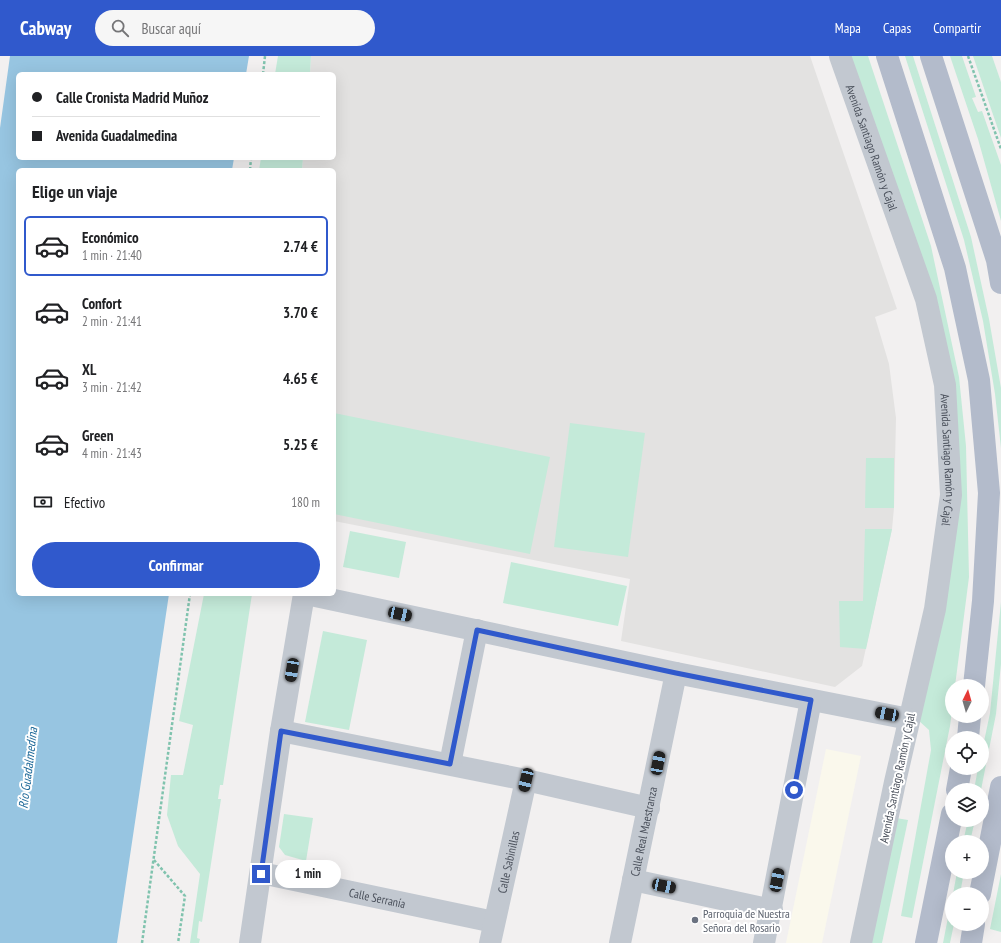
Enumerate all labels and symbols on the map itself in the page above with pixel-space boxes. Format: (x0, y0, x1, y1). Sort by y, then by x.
street label: Avenida Santiago Ramón y Cajal (843, 82, 902, 213)
street label: Avenida Santiago Ramón y Cajal (938, 393, 959, 527)
car (387, 606, 413, 622)
car (284, 657, 300, 683)
north arrow (945, 679, 989, 723)
car (874, 706, 900, 722)
street label: Avenida Santiago Ramón y Cajal (876, 711, 918, 844)
water label: Río Guadalmedina (15, 726, 42, 810)
car (650, 750, 666, 776)
car (517, 767, 535, 793)
route start (785, 781, 803, 799)
street label: Calle Real Maestranza (627, 785, 660, 877)
street label: Calle Sabinillas (494, 829, 522, 895)
callout: 1 min (275, 860, 341, 888)
route end (252, 865, 270, 883)
car (769, 867, 785, 893)
car (651, 878, 677, 894)
street label: Calle Serranía (348, 884, 407, 911)
place label: Parroquia de Nuestra Señora del Rosario (703, 906, 790, 935)
marker: Parroquia de Nuestra Señora del Rosario (690, 915, 700, 925)

